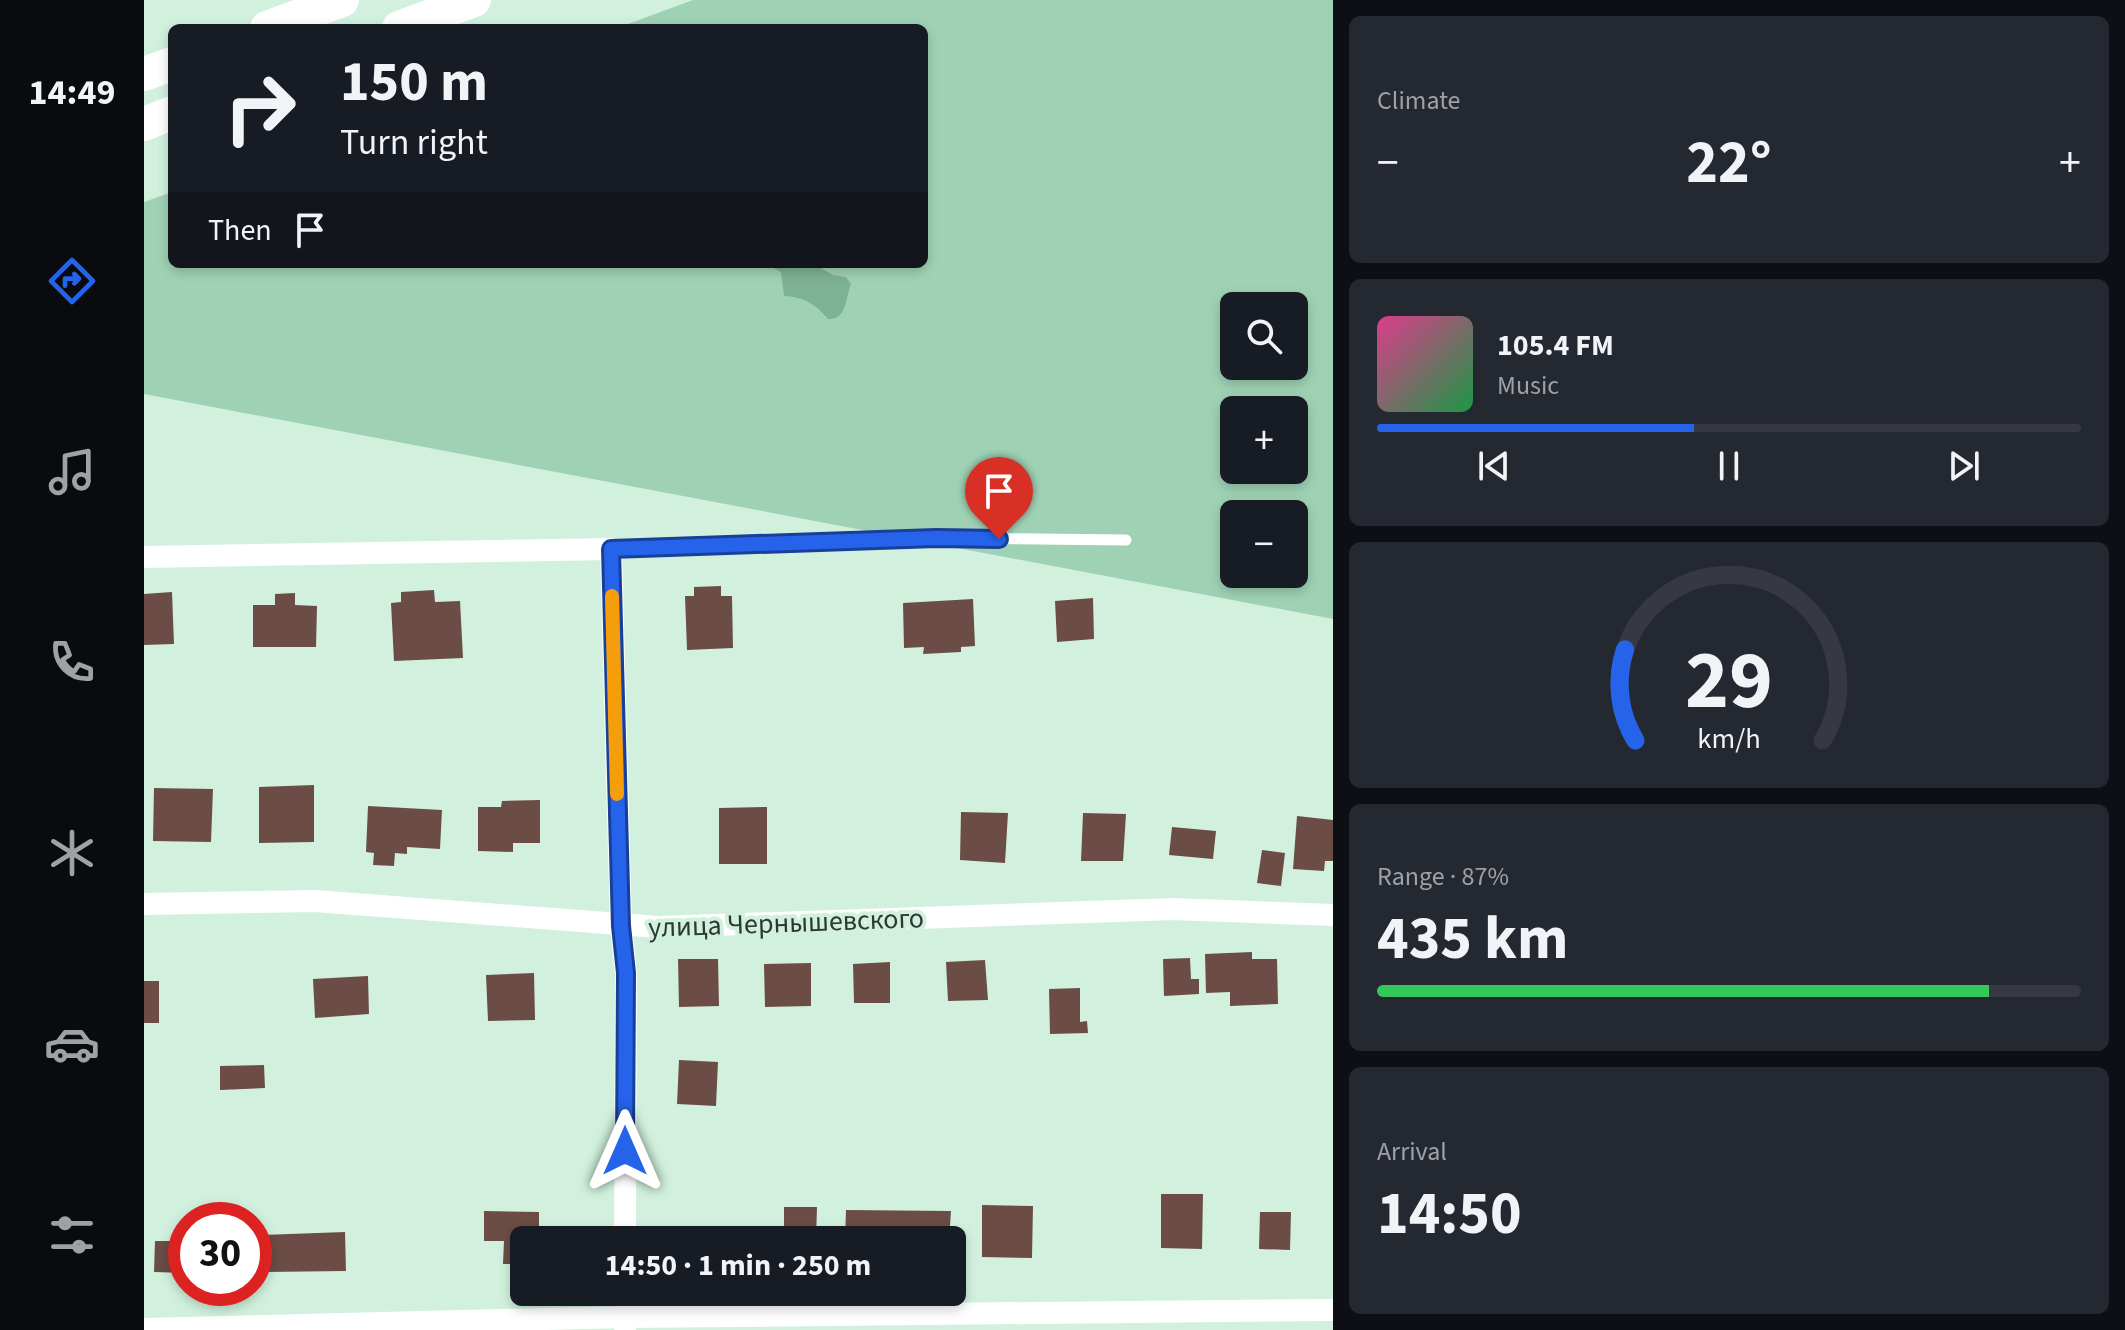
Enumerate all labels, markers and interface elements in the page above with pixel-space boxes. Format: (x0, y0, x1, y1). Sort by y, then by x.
text: 150 m (340, 43, 488, 122)
icon: right (208, 56, 312, 160)
text: 14:49 (29, 67, 115, 118)
text: Climate (1377, 82, 1461, 119)
text: Turn right (340, 117, 488, 168)
text: 22° (1686, 121, 1772, 206)
text: − (1377, 132, 1399, 195)
text: + (2059, 132, 2081, 195)
icon: arrive (288, 208, 332, 252)
text: Then (208, 209, 272, 252)
icon: directions (44, 253, 100, 309)
map controls (1220, 292, 1308, 588)
button: search (1220, 292, 1308, 380)
text: 105.4 FM (1497, 324, 1614, 367)
text: Music (1497, 367, 1559, 404)
button: + (1220, 396, 1308, 484)
icon: music (44, 444, 100, 500)
icon: previous (1472, 444, 1516, 488)
icon: pause (1707, 444, 1751, 488)
icon: next (1942, 444, 1986, 488)
pin (965, 457, 1033, 539)
icon: arrive (977, 469, 1021, 513)
button: − (1220, 500, 1308, 588)
text: 29 (1685, 622, 1773, 740)
icon: phone (44, 634, 100, 690)
text: km/h (1697, 719, 1761, 759)
icon: climate (44, 825, 100, 881)
text: Range · 87% (1377, 858, 1509, 895)
text: 435 km (1377, 897, 1568, 982)
street label: улица Чернышевского (648, 898, 924, 948)
icon: car (44, 1016, 100, 1072)
position arrow (583, 1109, 667, 1193)
text: Arrival (1377, 1133, 1447, 1170)
text: 14:50 (1377, 1172, 1522, 1257)
speed limit sign: 30 (168, 1202, 272, 1306)
icon: filters (44, 1207, 100, 1263)
text: 14:50 · 1 min · 250 m (605, 1244, 871, 1287)

